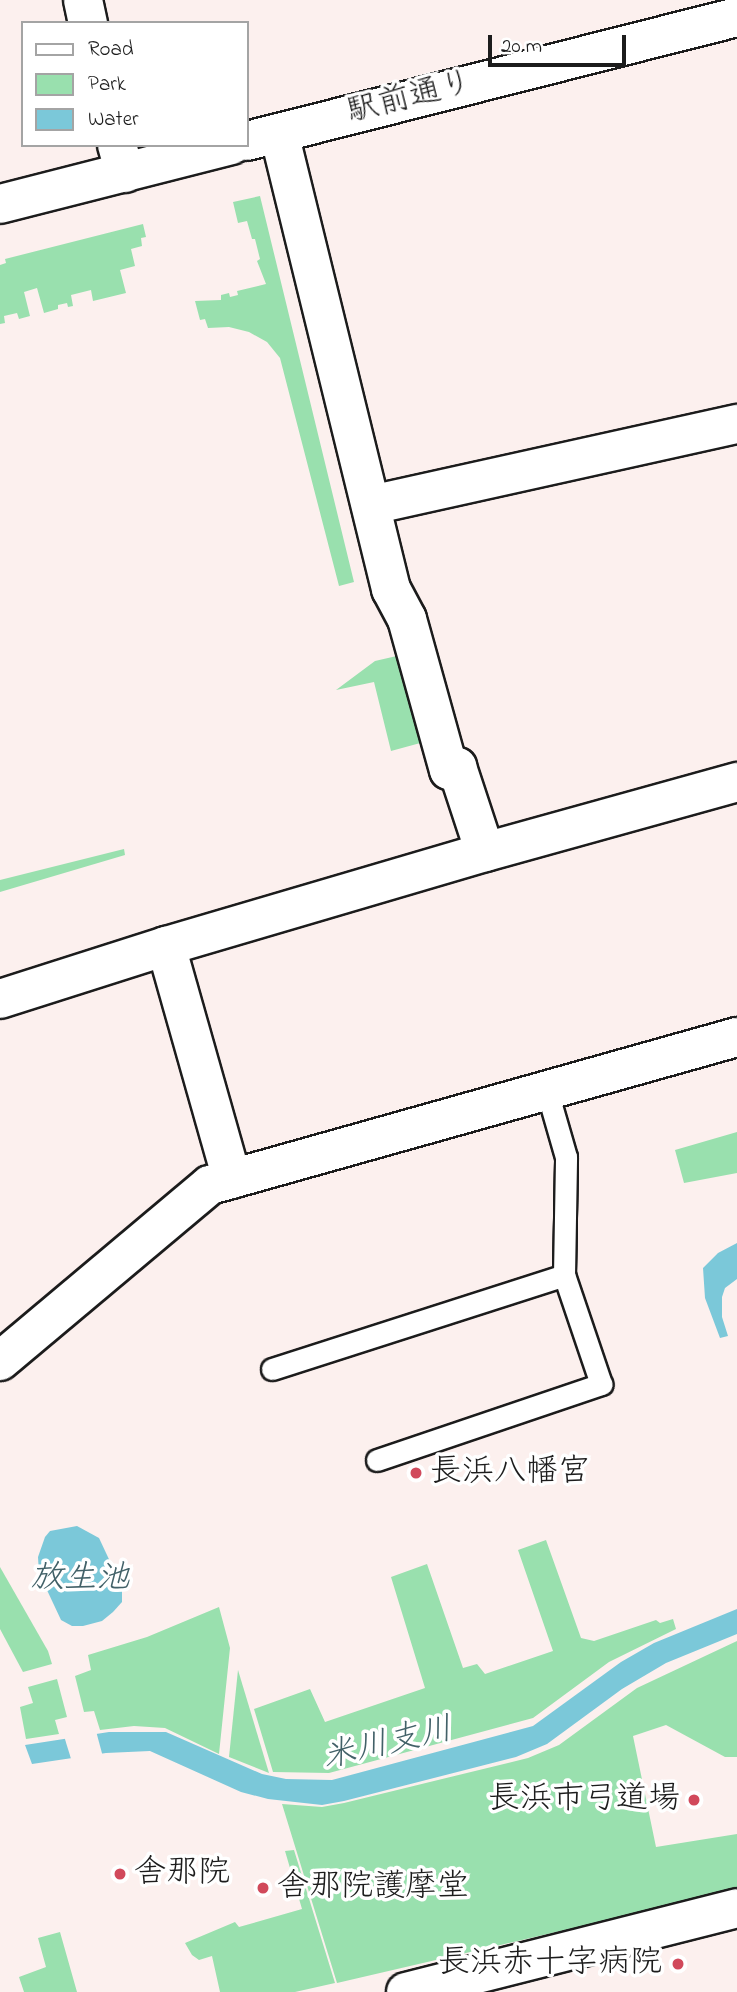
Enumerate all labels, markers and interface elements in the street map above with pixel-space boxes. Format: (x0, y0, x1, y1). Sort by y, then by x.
legend (21, 21, 248, 147)
scale bar (492, 21, 630, 65)
text: 20 m (501, 32, 542, 62)
text: Road (88, 35, 134, 65)
street label: 駅前通り (343, 65, 477, 133)
text: Park (88, 70, 126, 100)
text: Water (88, 105, 139, 135)
place label: 長浜八幡宮 (430, 1454, 590, 1492)
marker: 長浜八幡宮 (408, 1465, 424, 1481)
water label: 放生池 (31, 1560, 129, 1600)
water label: 米川支川 (319, 1711, 457, 1779)
place label: 長浜市弓道場 (488, 1781, 680, 1819)
marker: 長浜市弓道場 (686, 1792, 702, 1808)
place label: 舎那院 (134, 1855, 230, 1893)
marker: 舎那院 (112, 1866, 128, 1882)
place label: 舎那院護摩堂 (277, 1869, 469, 1907)
marker: 舎那院護摩堂 (255, 1880, 271, 1896)
place label: 長浜赤十字病院 (438, 1945, 662, 1983)
marker: 長浜赤十字病院 (668, 1954, 688, 1974)

